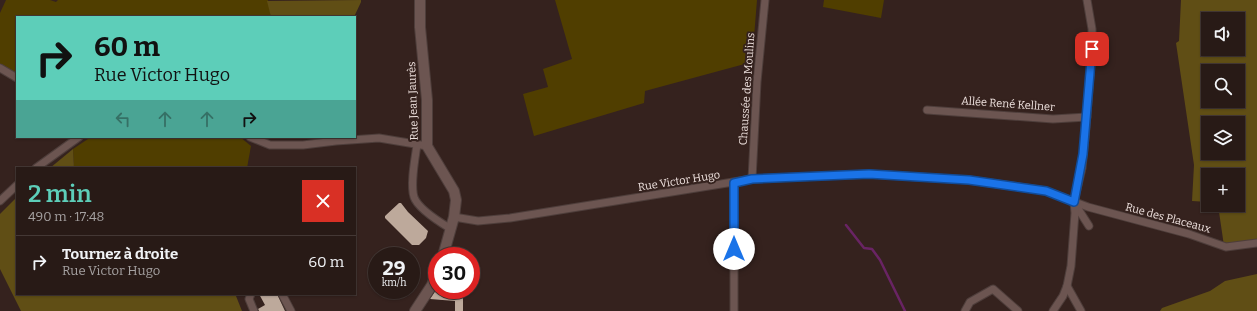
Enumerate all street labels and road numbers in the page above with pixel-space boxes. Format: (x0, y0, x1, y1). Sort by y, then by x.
street label: Chaussée des Moulins (737, 32, 757, 146)
street label: Rue Jean Jaurès (405, 61, 421, 141)
street label: Allée René Kellner (961, 94, 1055, 114)
street label: Rue Victor Hugo (637, 168, 721, 194)
street label: Rue des Placeaux (1124, 200, 1212, 236)

